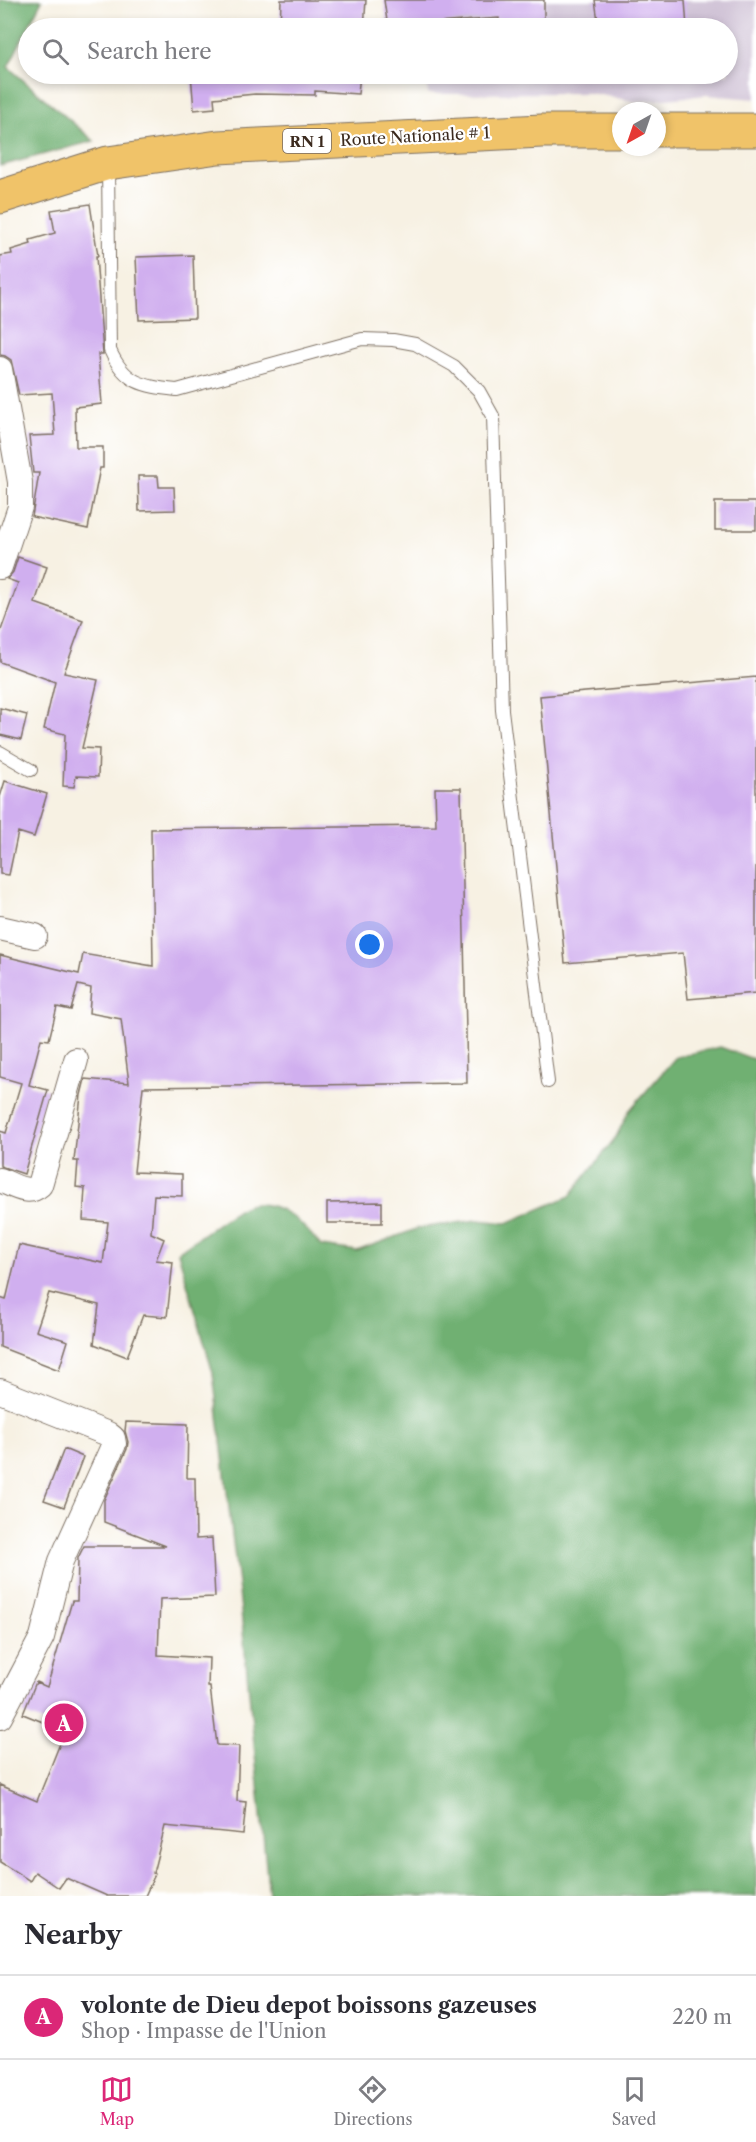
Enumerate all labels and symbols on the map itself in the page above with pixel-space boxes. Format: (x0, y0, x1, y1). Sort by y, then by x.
north arrow (612, 102, 666, 156)
street label: Route Nationale # 1 (340, 122, 491, 150)
road number: RN 1 (283, 129, 331, 153)
your location (355, 930, 384, 959)
pin: A (44, 1700, 84, 1746)

